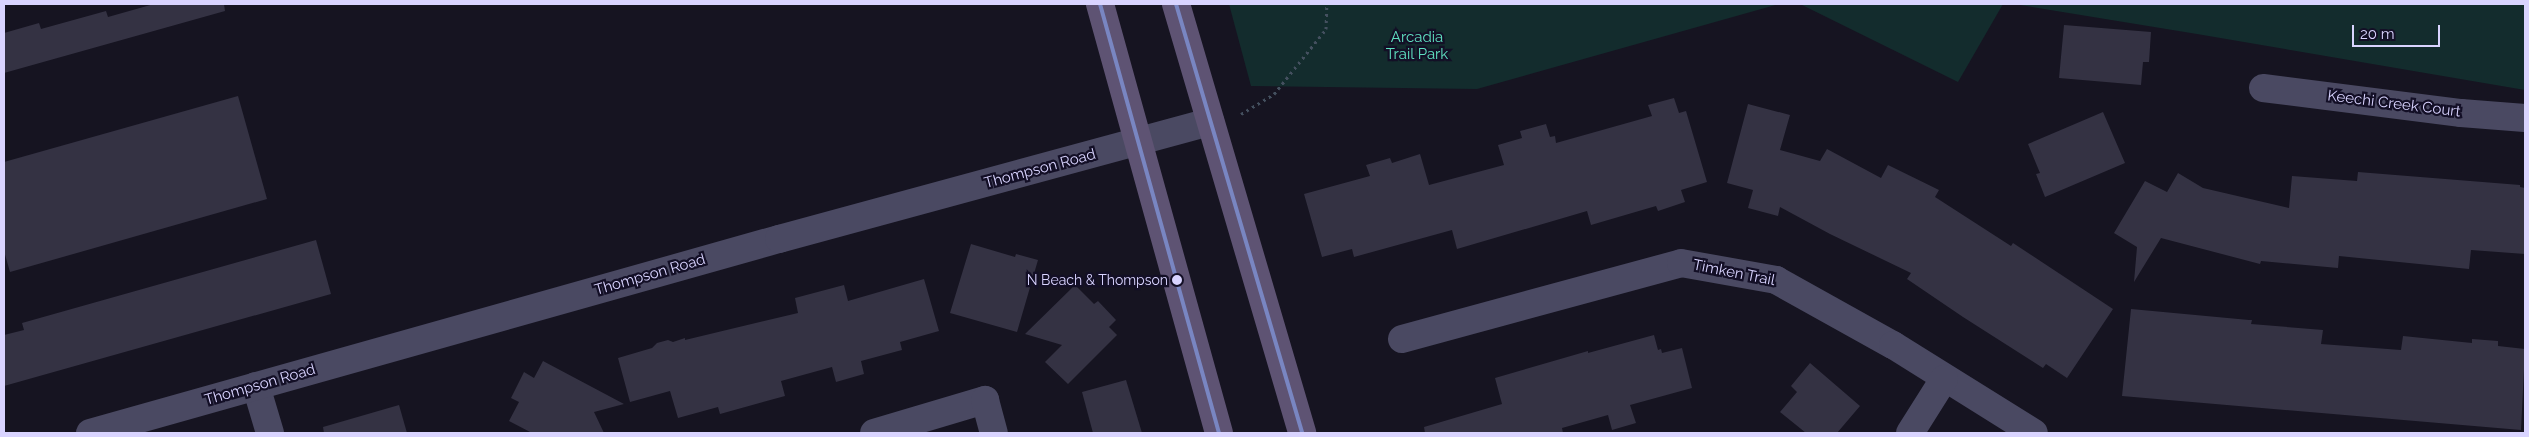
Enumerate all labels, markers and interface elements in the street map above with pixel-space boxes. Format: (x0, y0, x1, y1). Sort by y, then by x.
scale bar (2354, 15, 2442, 47)
text: 20 m (2360, 25, 2395, 43)
park label: Arcadia Trail Park (1385, 28, 1449, 63)
street label: Keechi Creek Court (2326, 87, 2462, 121)
street label: Thompson Road (982, 145, 1098, 193)
street label: Thompson Road (592, 251, 708, 299)
street label: Timken Trail (1691, 256, 1777, 290)
place label: N Beach & Thompson (1026, 272, 1168, 288)
marker: N Beach & Thompson (1172, 275, 1182, 285)
street label: Thompson Road (202, 361, 318, 409)

